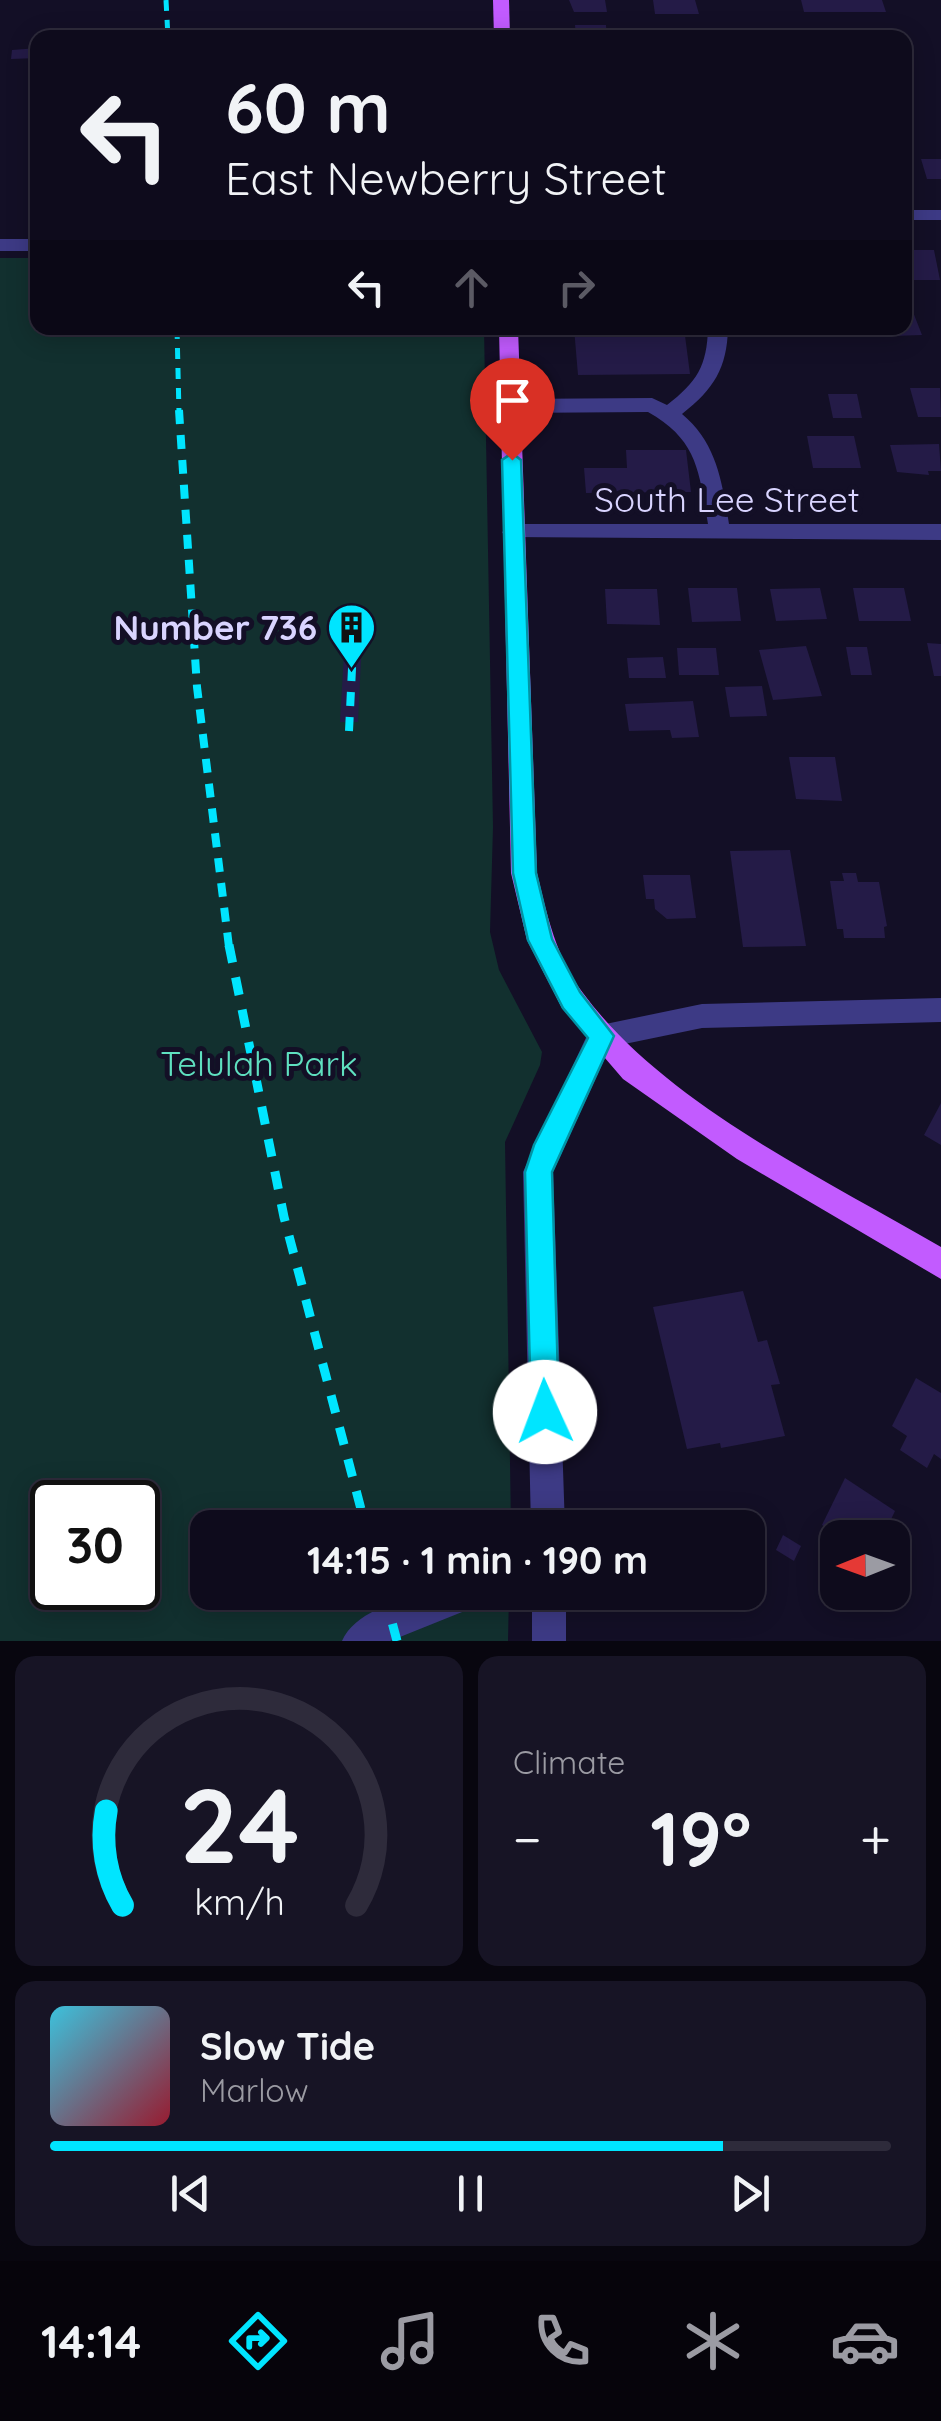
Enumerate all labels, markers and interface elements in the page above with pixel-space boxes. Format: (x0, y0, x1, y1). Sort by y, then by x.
text: 60 m (225, 63, 391, 151)
icon: left (60, 70, 190, 200)
text: East Newberry Street (225, 150, 667, 206)
icon: left (339, 260, 394, 315)
icon: ahead (444, 260, 499, 315)
icon: right (549, 260, 604, 315)
pin (470, 358, 555, 461)
icon: arrive (485, 373, 540, 428)
street label: South Lee Street (594, 477, 860, 521)
building icon: Number 736 (326, 602, 378, 670)
place label: Number 736 (113, 605, 317, 649)
park label: Telulah Park (160, 1041, 358, 1085)
position arrow (493, 1360, 597, 1464)
speed limit sign: 30 (30, 1480, 160, 1610)
north arrow (820, 1520, 910, 1610)
map controls (820, 1520, 910, 1610)
text: 14:15 · 1 min · 190 m (307, 1536, 648, 1584)
text: Climate (513, 1742, 625, 1782)
text: 24 (179, 1759, 299, 1889)
text: 19° (650, 1791, 751, 1885)
text: − (513, 1804, 542, 1873)
text: + (860, 1804, 891, 1873)
text: km/h (194, 1879, 284, 1924)
text: Slow Tide (200, 2022, 375, 2070)
text: Marlow (200, 2070, 309, 2110)
icon: previous (163, 2166, 218, 2221)
icon: pause (443, 2166, 498, 2221)
icon: next (723, 2166, 778, 2221)
icon: directions (223, 2306, 293, 2376)
icon: music (375, 2306, 445, 2376)
icon: phone (527, 2306, 597, 2376)
icon: climate (678, 2306, 748, 2376)
icon: car (830, 2306, 900, 2376)
text: 14:14 (41, 2313, 141, 2369)

